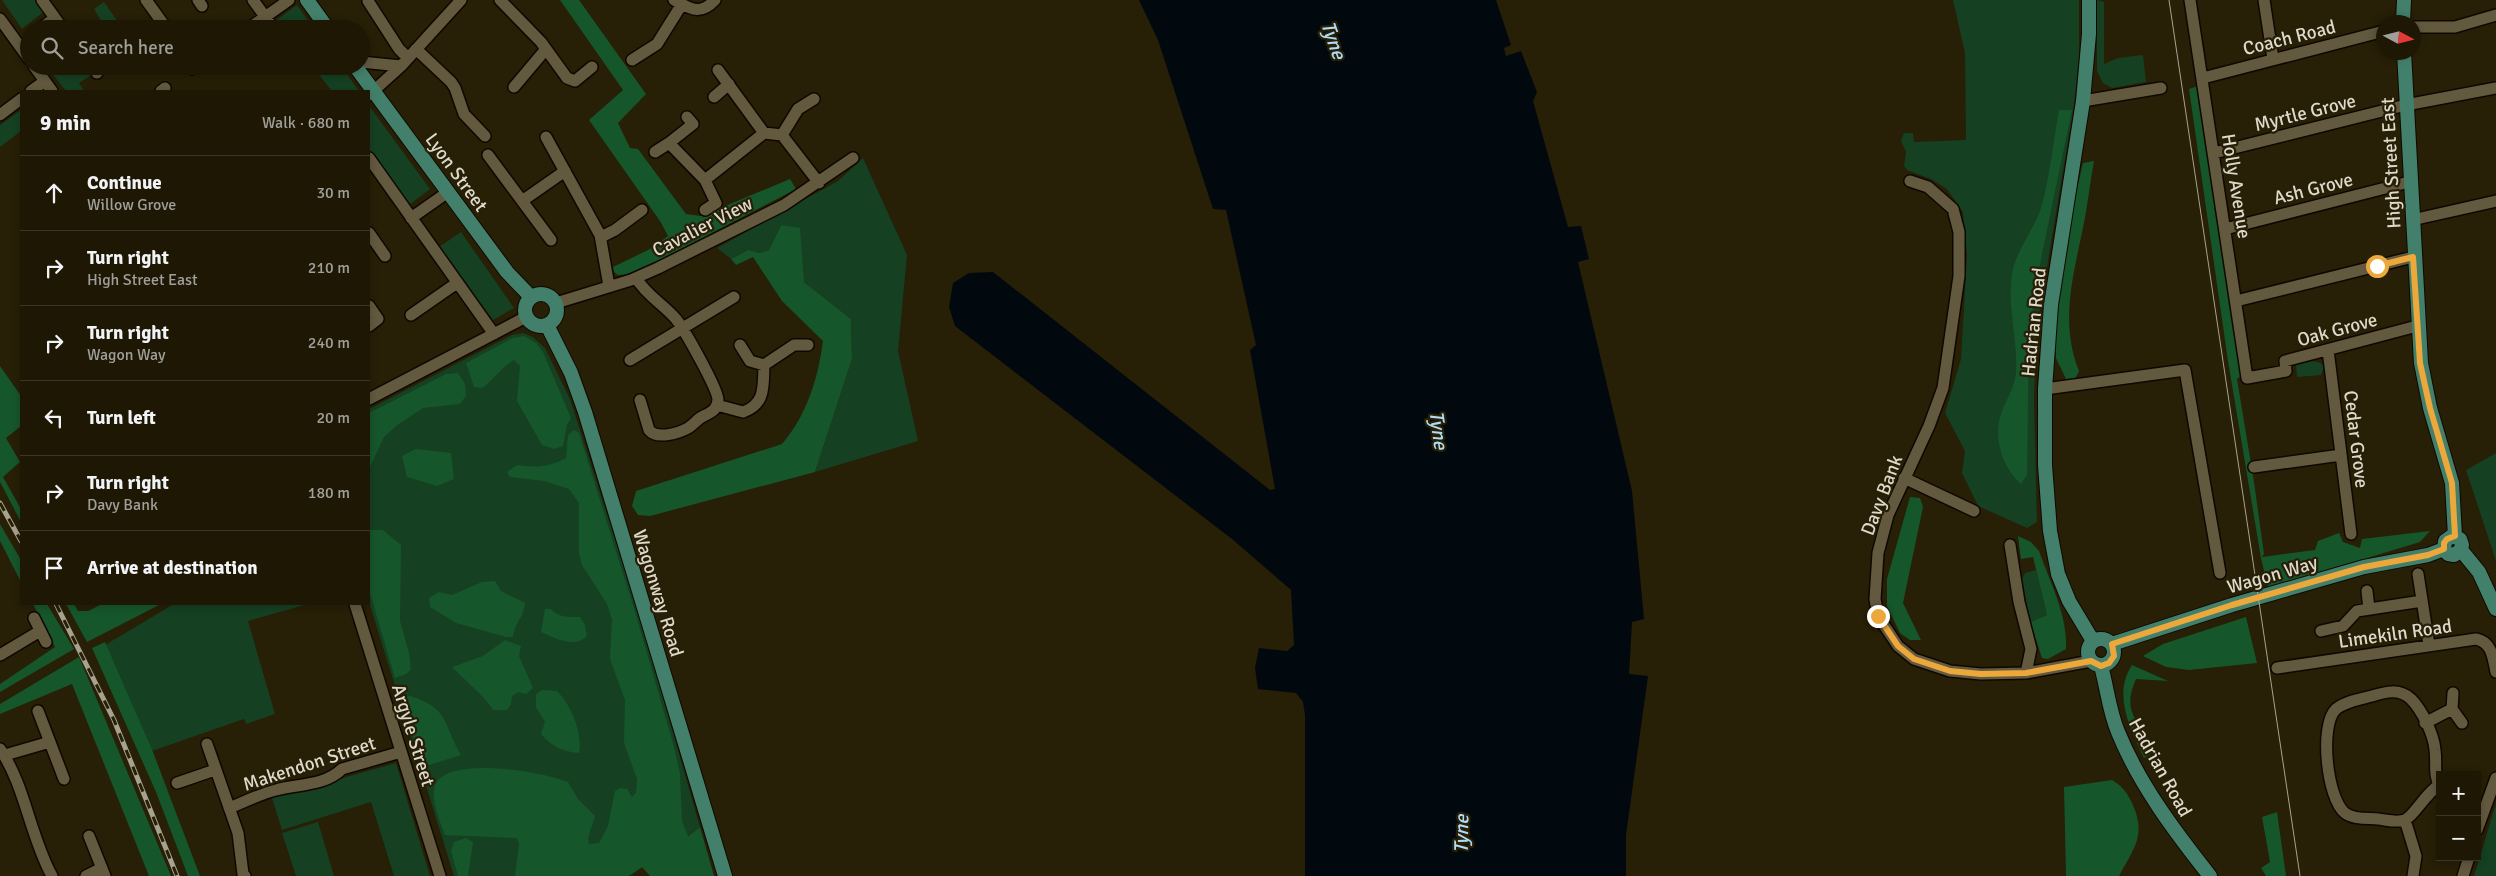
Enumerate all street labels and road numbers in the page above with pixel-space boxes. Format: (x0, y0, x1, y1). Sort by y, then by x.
street label: Coach Road (2240, 15, 2338, 61)
street label: Myrtle Grove (2252, 89, 2358, 137)
street label: High Street East (2376, 96, 2406, 229)
street label: Lyon Street (420, 128, 493, 217)
street label: Holly Avenue (2216, 132, 2256, 240)
street label: Ash Grove (2271, 168, 2355, 210)
street label: Cavalier View (648, 191, 757, 262)
street label: Hadrian Road (2016, 266, 2052, 378)
street label: Oak Grove (2295, 308, 2380, 352)
street label: Cedar Grove (2338, 389, 2374, 489)
street label: Davy Bank (1856, 451, 1908, 539)
street label: Wagonway Road (627, 527, 689, 660)
street label: Wagon Way (2224, 551, 2320, 599)
street label: Limekiln Road (2337, 614, 2454, 654)
street label: Argyle Street (386, 681, 440, 790)
street label: Hadrian Road (2123, 714, 2197, 821)
street label: Makendon Street (240, 731, 379, 797)

